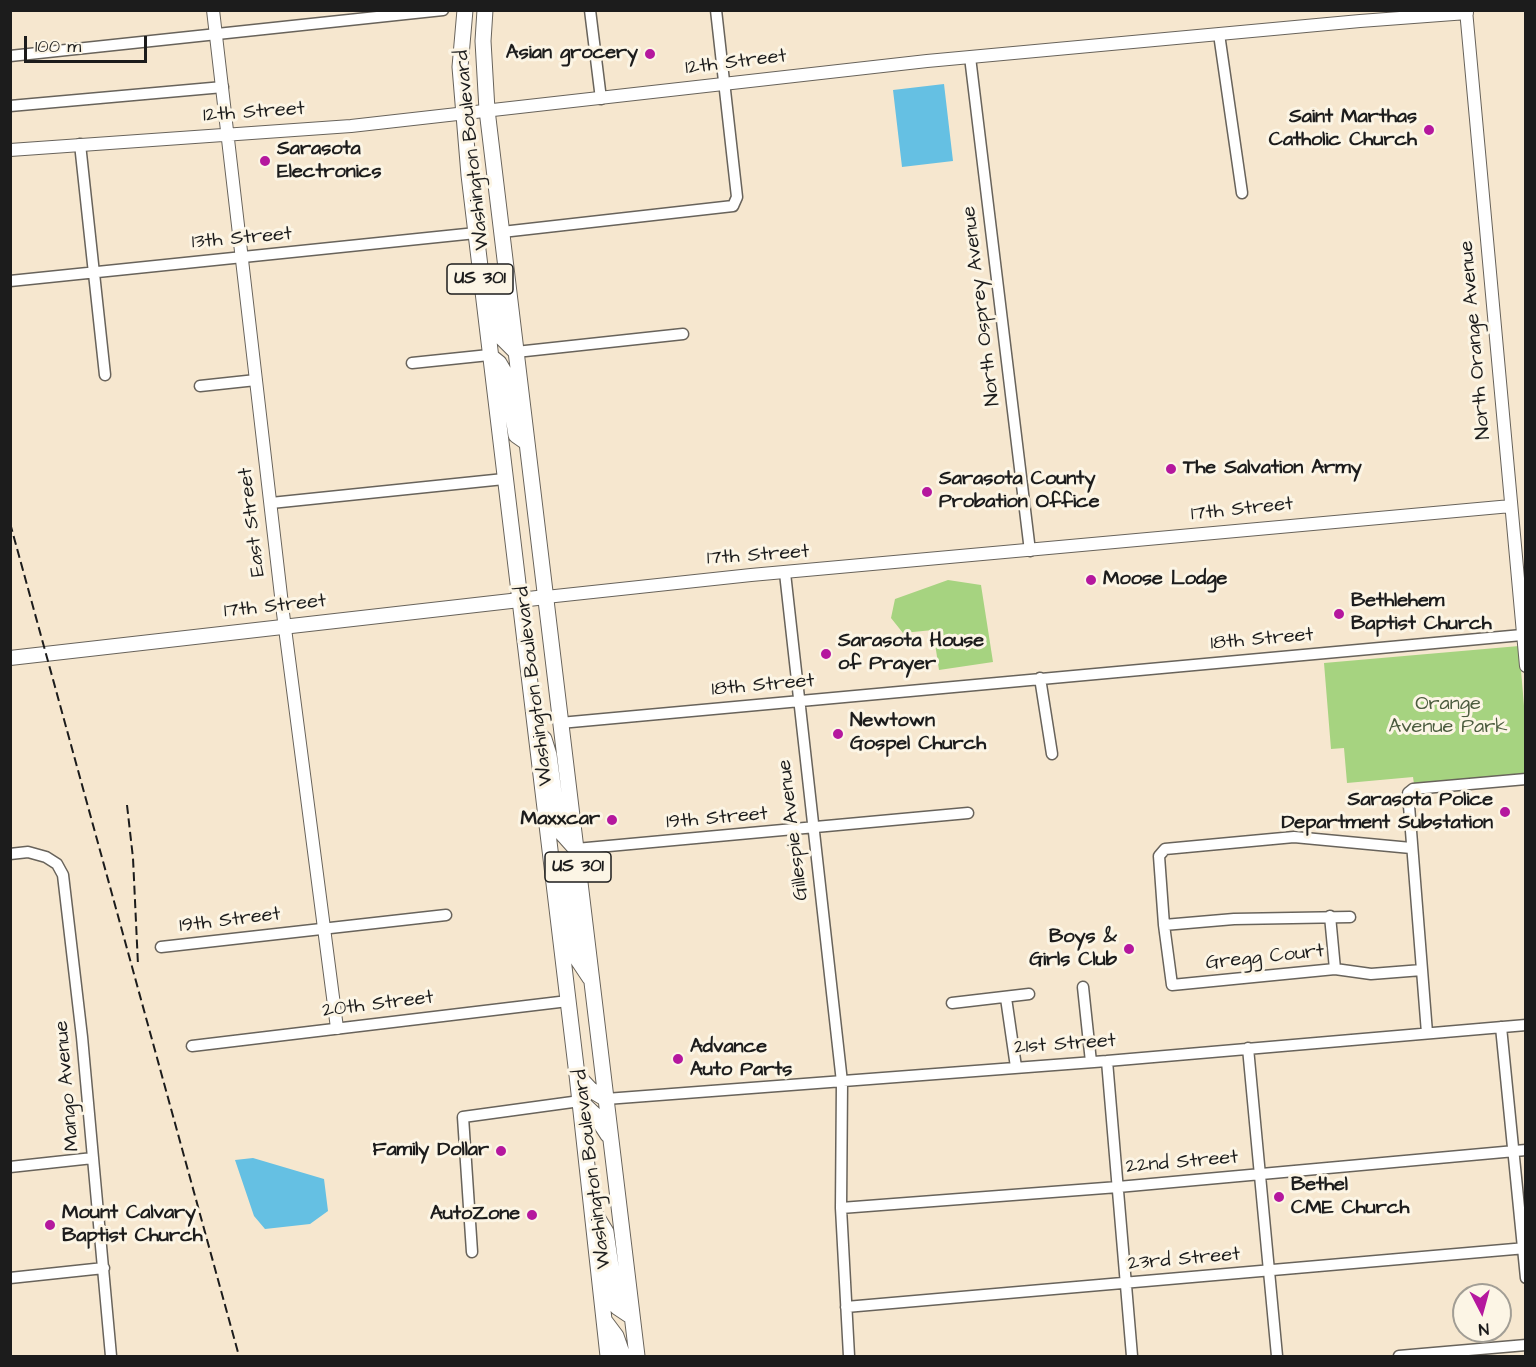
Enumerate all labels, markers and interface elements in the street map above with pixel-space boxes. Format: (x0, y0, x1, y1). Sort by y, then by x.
scale bar (27, 24, 150, 62)
text: 100 m (35, 34, 81, 59)
place label: Asian grocery (506, 42, 638, 66)
street label: 12th Street (684, 45, 788, 81)
marker: Asian grocery (643, 47, 657, 61)
street label: Washington Boulevard (451, 49, 495, 251)
street label: 12th Street (202, 97, 306, 129)
place label: Saint Marthas Catholic Church (1269, 106, 1417, 153)
marker: Saint Marthas Catholic Church (1422, 123, 1436, 137)
place label: Sarasota Electronics (277, 138, 382, 185)
marker: Sarasota Electronics (258, 154, 272, 168)
street label: North Osprey Avenue (958, 205, 1006, 407)
street label: 13th Street (191, 223, 293, 255)
street label: North Orange Avenue (1455, 240, 1497, 440)
road number: US 301 (447, 264, 513, 294)
place label: The Salvation Army (1183, 457, 1362, 481)
marker: The Salvation Army (1164, 462, 1178, 476)
street label: East Street (234, 466, 272, 578)
place label: Sarasota County Probation Office (939, 468, 1099, 515)
marker: Sarasota County Probation Office (920, 485, 934, 499)
street label: 17th Street (1190, 493, 1294, 527)
street label: 17th Street (706, 540, 810, 572)
place label: Moose Lodge (1103, 568, 1227, 592)
marker: Moose Lodge (1084, 573, 1098, 587)
street label: Washington Boulevard (511, 585, 559, 787)
street label: 17th Street (223, 590, 327, 624)
place label: Bethlehem Baptist Church (1351, 590, 1492, 637)
marker: Bethlehem Baptist Church (1332, 607, 1346, 621)
street label: 18th Street (1210, 624, 1314, 656)
place label: Sarasota House of Prayer (838, 630, 984, 677)
marker: Sarasota House of Prayer (819, 647, 833, 661)
street label: 18th Street (711, 670, 815, 702)
park label: Orange Avenue Park (1388, 693, 1508, 740)
place label: Newtown Gospel Church (850, 710, 986, 757)
marker: Newtown Gospel Church (831, 727, 845, 741)
street label: Gillespie Avenue (773, 758, 815, 902)
place label: Sarasota Police Department Substation (1281, 789, 1493, 836)
street label: 19th Street (665, 803, 769, 835)
marker: Sarasota Police Department Substation (1498, 805, 1512, 819)
place label: Maxxcar (521, 808, 600, 832)
marker: Maxxcar (605, 813, 619, 827)
road number: US 301 (545, 852, 611, 882)
street label: 19th Street (178, 903, 282, 939)
place label: Boys & Girls Club (1029, 926, 1117, 973)
street label: Gregg Court (1205, 940, 1325, 976)
marker: Boys & Girls Club (1122, 942, 1136, 956)
street label: 20th Street (321, 986, 435, 1024)
street label: Mango Avenue (50, 1020, 86, 1152)
street label: 21st Street (1013, 1029, 1117, 1061)
place label: Advance Auto Parts (690, 1036, 792, 1083)
marker: Advance Auto Parts (671, 1052, 685, 1066)
street label: Washington Boulevard (569, 1068, 617, 1270)
place label: Family Dollar (373, 1139, 489, 1163)
marker: Family Dollar (494, 1144, 508, 1158)
street label: 22nd Street (1125, 1146, 1239, 1180)
place label: Bethel CME Church (1291, 1174, 1409, 1221)
marker: Bethel CME Church (1272, 1190, 1286, 1204)
place label: Mount Calvary Baptist Church (62, 1202, 203, 1249)
place label: AutoZone (430, 1203, 520, 1227)
marker: AutoZone (525, 1208, 539, 1222)
marker: Mount Calvary Baptist Church (43, 1218, 57, 1232)
street label: 23rd Street (1127, 1243, 1241, 1277)
north arrow (1452, 1283, 1512, 1343)
text: N (1478, 1317, 1490, 1340)

